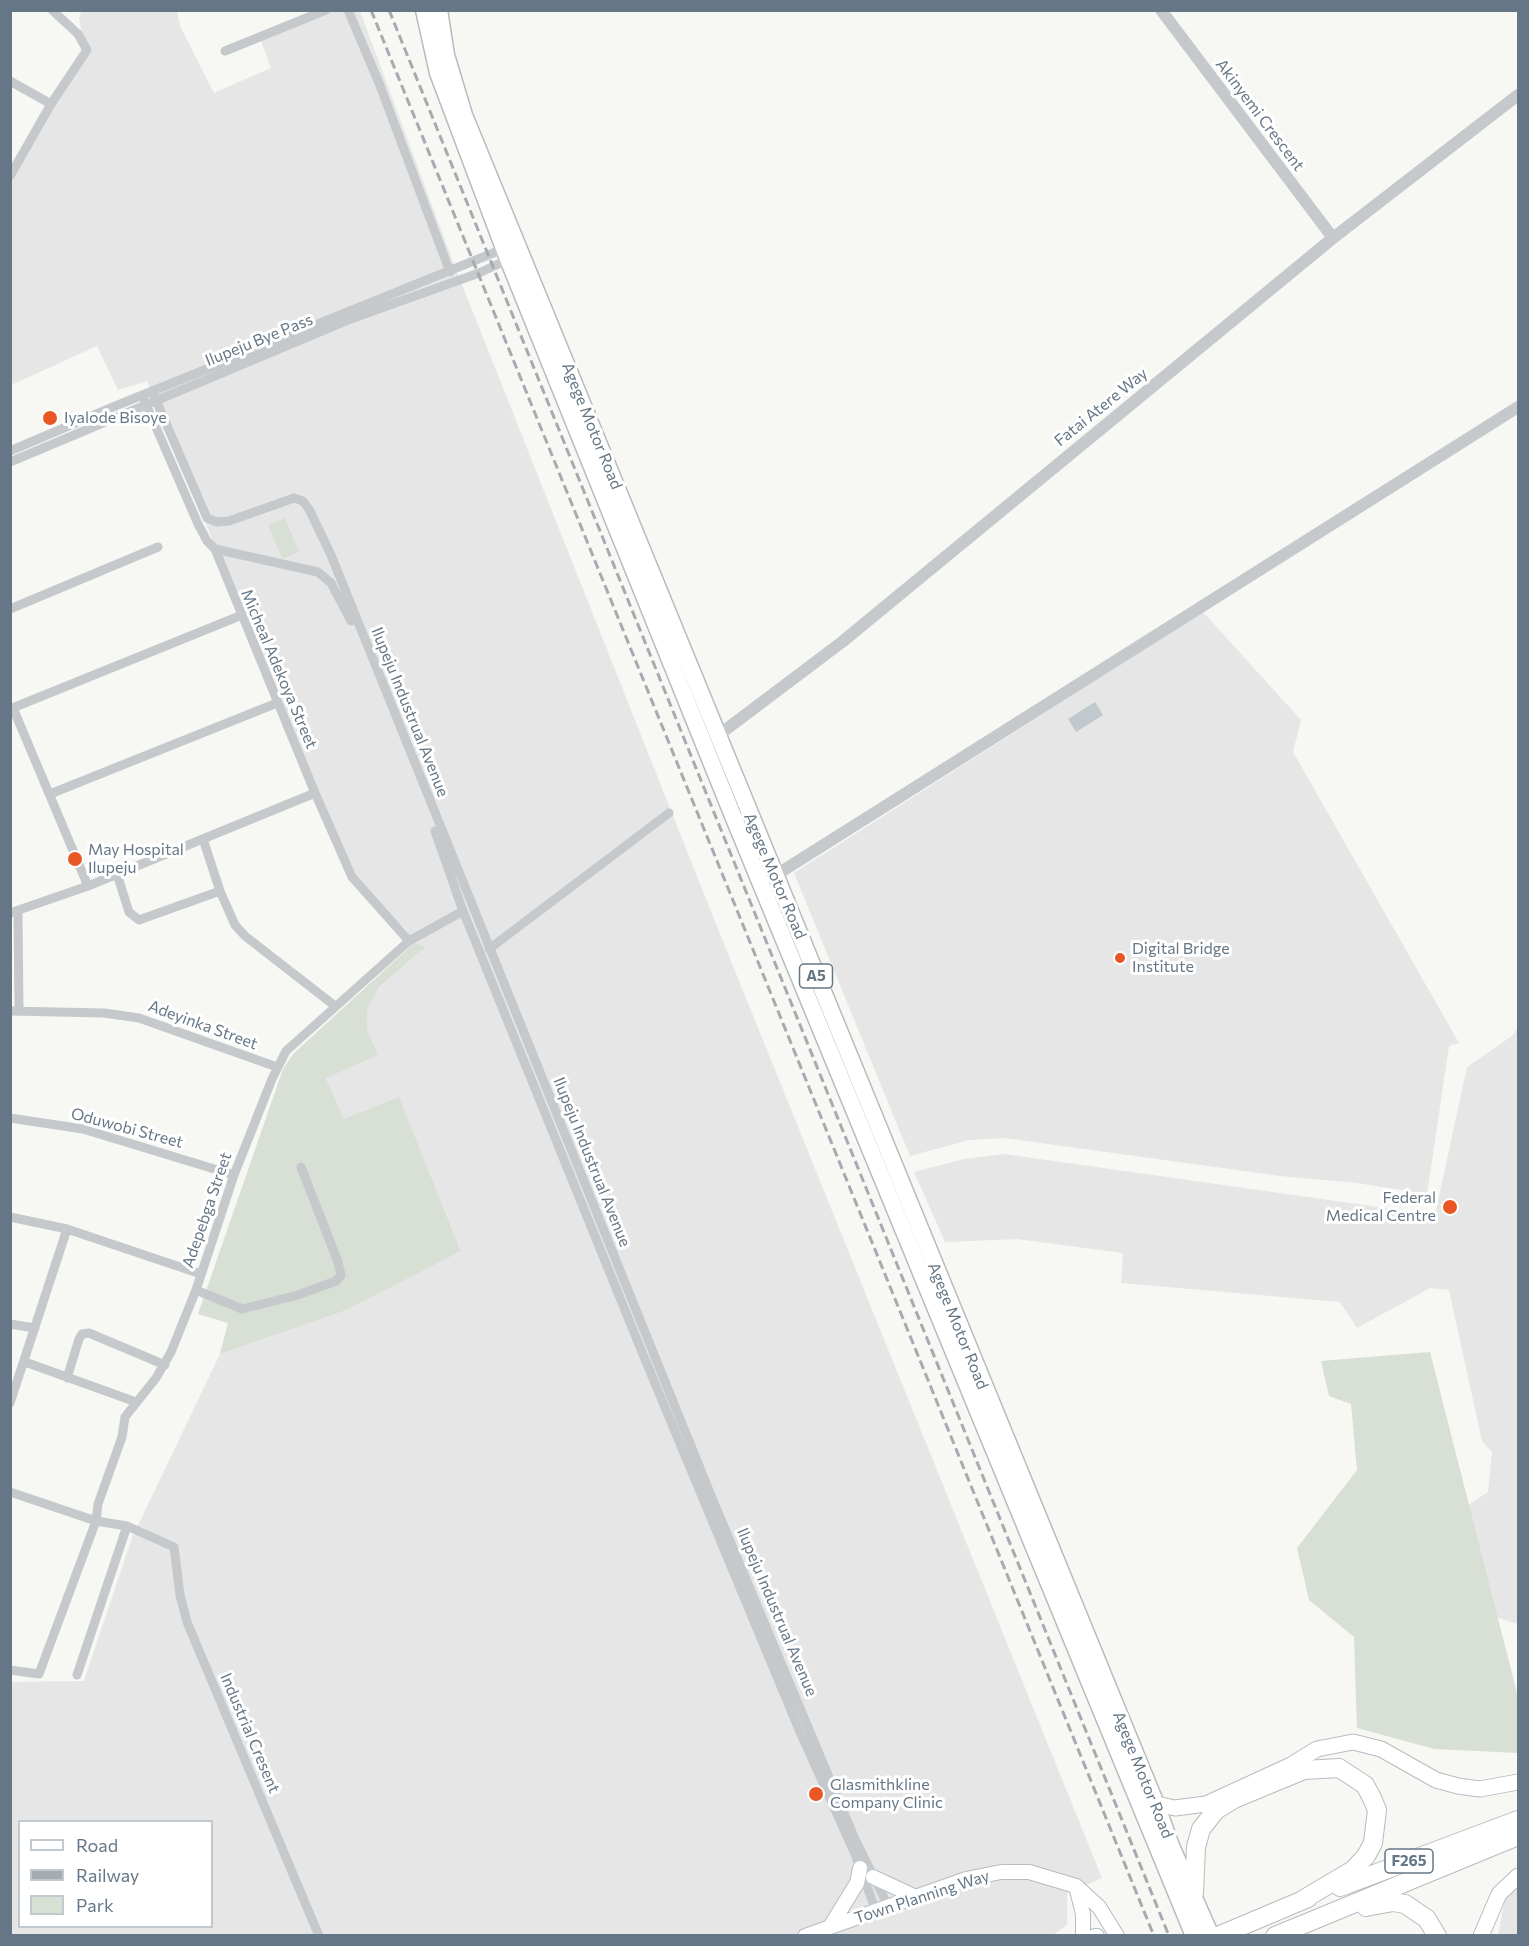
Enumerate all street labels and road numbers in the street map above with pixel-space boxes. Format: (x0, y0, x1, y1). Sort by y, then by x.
street label: Akinyemi Crescent (1212, 55, 1308, 175)
street label: Ilupeju Bye Pass (202, 310, 316, 370)
street label: Agege Motor Road (558, 360, 626, 492)
street label: Fatai Atere Way (1051, 364, 1151, 450)
street label: Micheal Adekoya Street (237, 586, 321, 752)
street label: Ilupeju Industrual Avenue (367, 624, 453, 800)
street label: Agege Motor Road (740, 810, 810, 942)
road number: A5 (800, 964, 832, 988)
street label: Adeyinka Street (146, 996, 260, 1054)
street label: Ilupeju Industrual Avenue (549, 1074, 635, 1250)
street label: Oduwobi Street (69, 1104, 185, 1152)
street label: Adepebga Street (178, 1150, 236, 1270)
street label: Agege Motor Road (924, 1260, 992, 1392)
street label: Ilupeju Industrual Avenue (733, 1525, 821, 1699)
street label: Industrial Cresent (216, 1670, 284, 1796)
street label: Agege Motor Road (1109, 1709, 1177, 1841)
road number: F265 (1385, 1849, 1433, 1873)
street label: Town Planning Way (852, 1866, 992, 1928)

